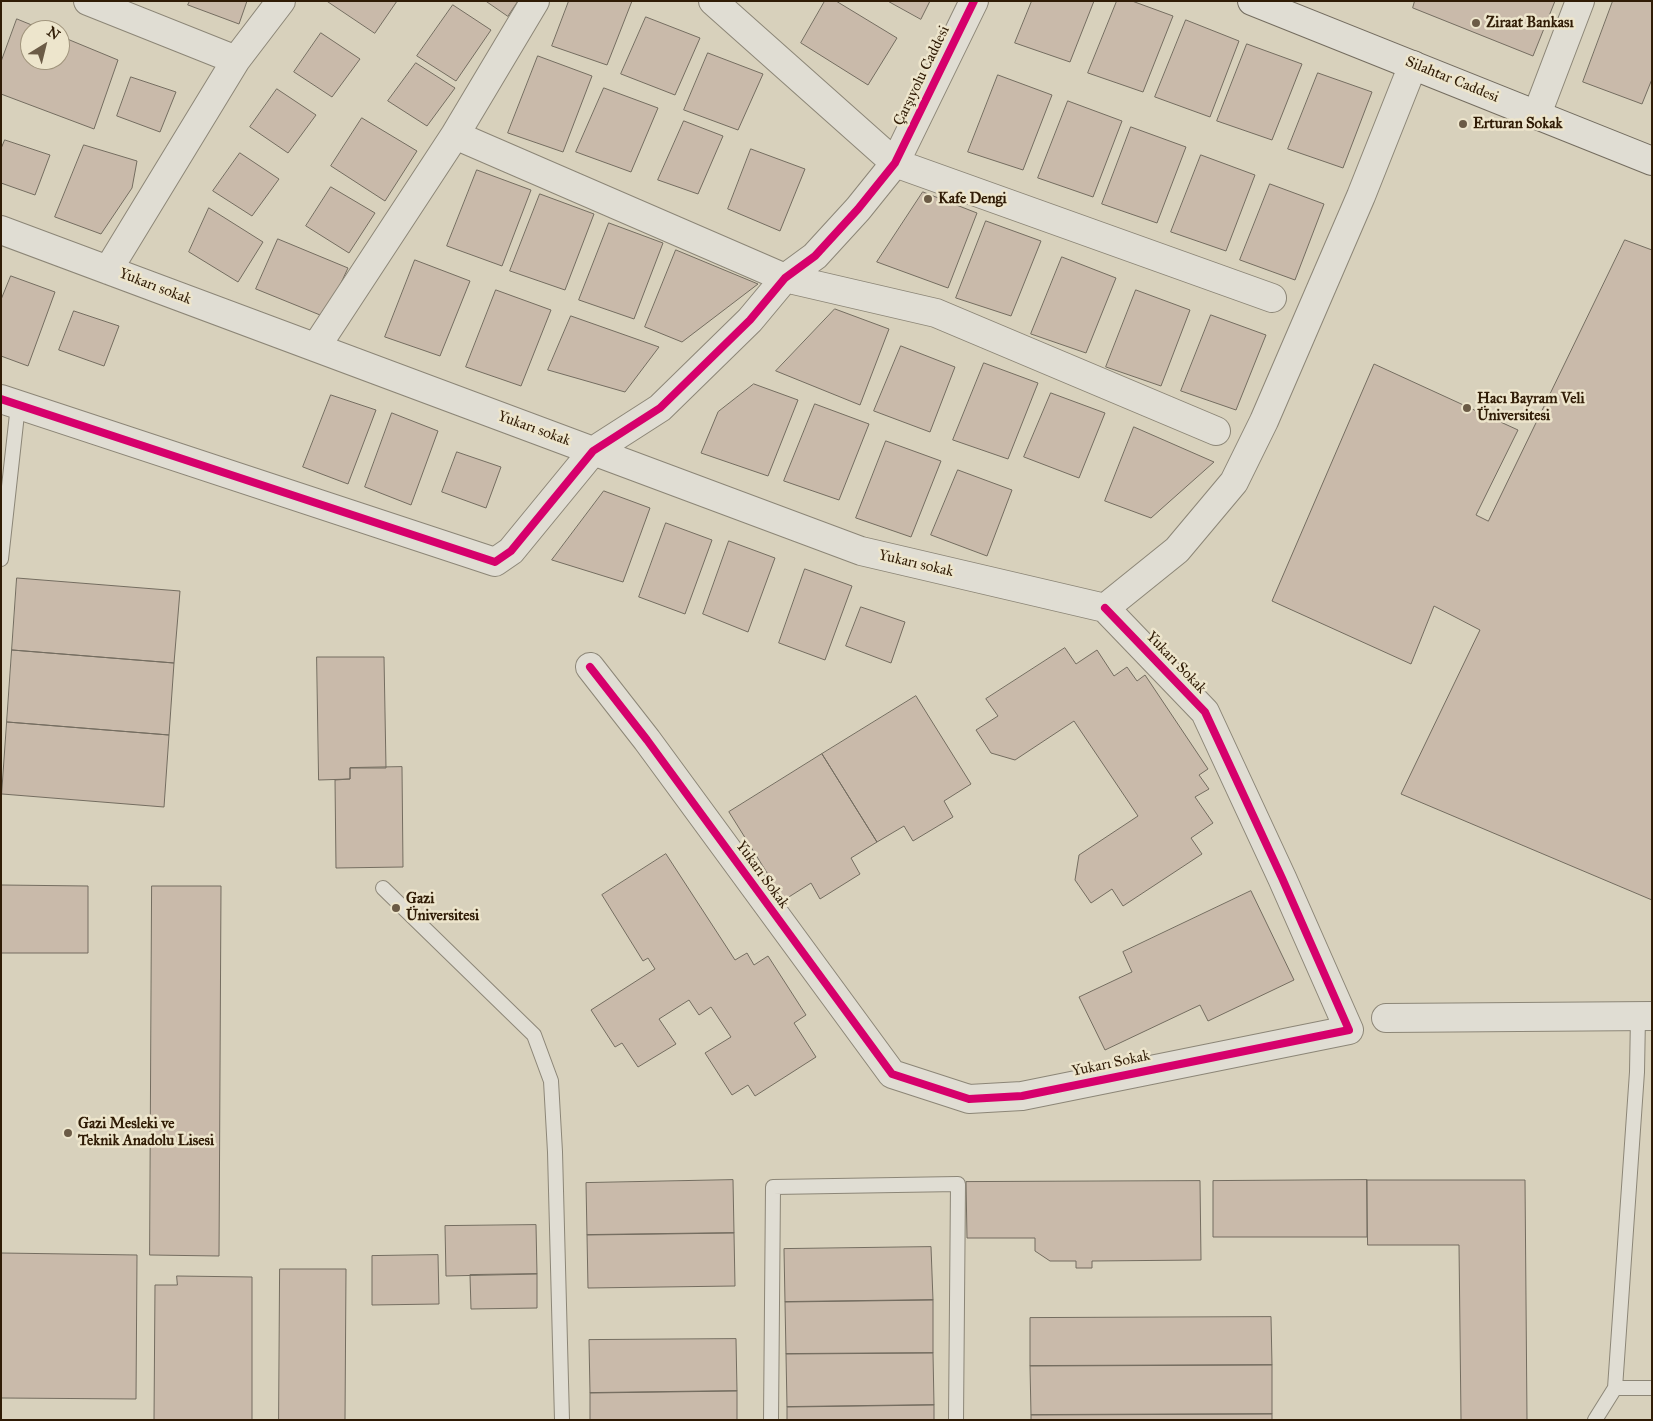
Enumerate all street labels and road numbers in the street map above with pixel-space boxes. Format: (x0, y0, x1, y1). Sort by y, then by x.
street label: Çarşıyolu Caddesi (890, 23, 954, 129)
street label: Silahtar Caddesi (1403, 53, 1501, 107)
street label: Yukarı sokak (116, 265, 194, 309)
street label: Yukarı sokak (495, 408, 573, 450)
street label: Yukarı sokak (877, 547, 955, 581)
street label: Yukarı Sokak (1142, 628, 1210, 698)
street label: Yukarı Sokak (731, 838, 793, 912)
street label: Yukarı Sokak (1070, 1047, 1152, 1081)

